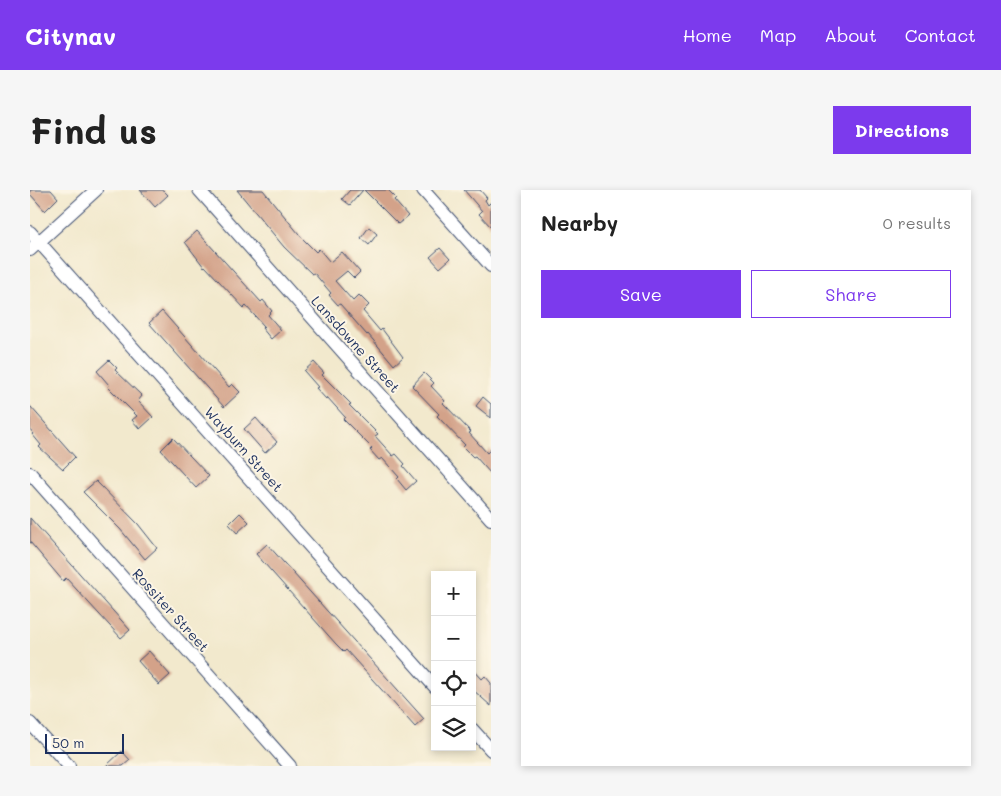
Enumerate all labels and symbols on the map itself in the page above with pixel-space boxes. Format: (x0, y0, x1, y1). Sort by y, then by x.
street label: Lansdowne Street (307, 292, 405, 396)
street label: Wayburn Street (201, 402, 287, 496)
street label: Rossiter Street (128, 564, 214, 656)
scale bar (45, 731, 124, 754)

